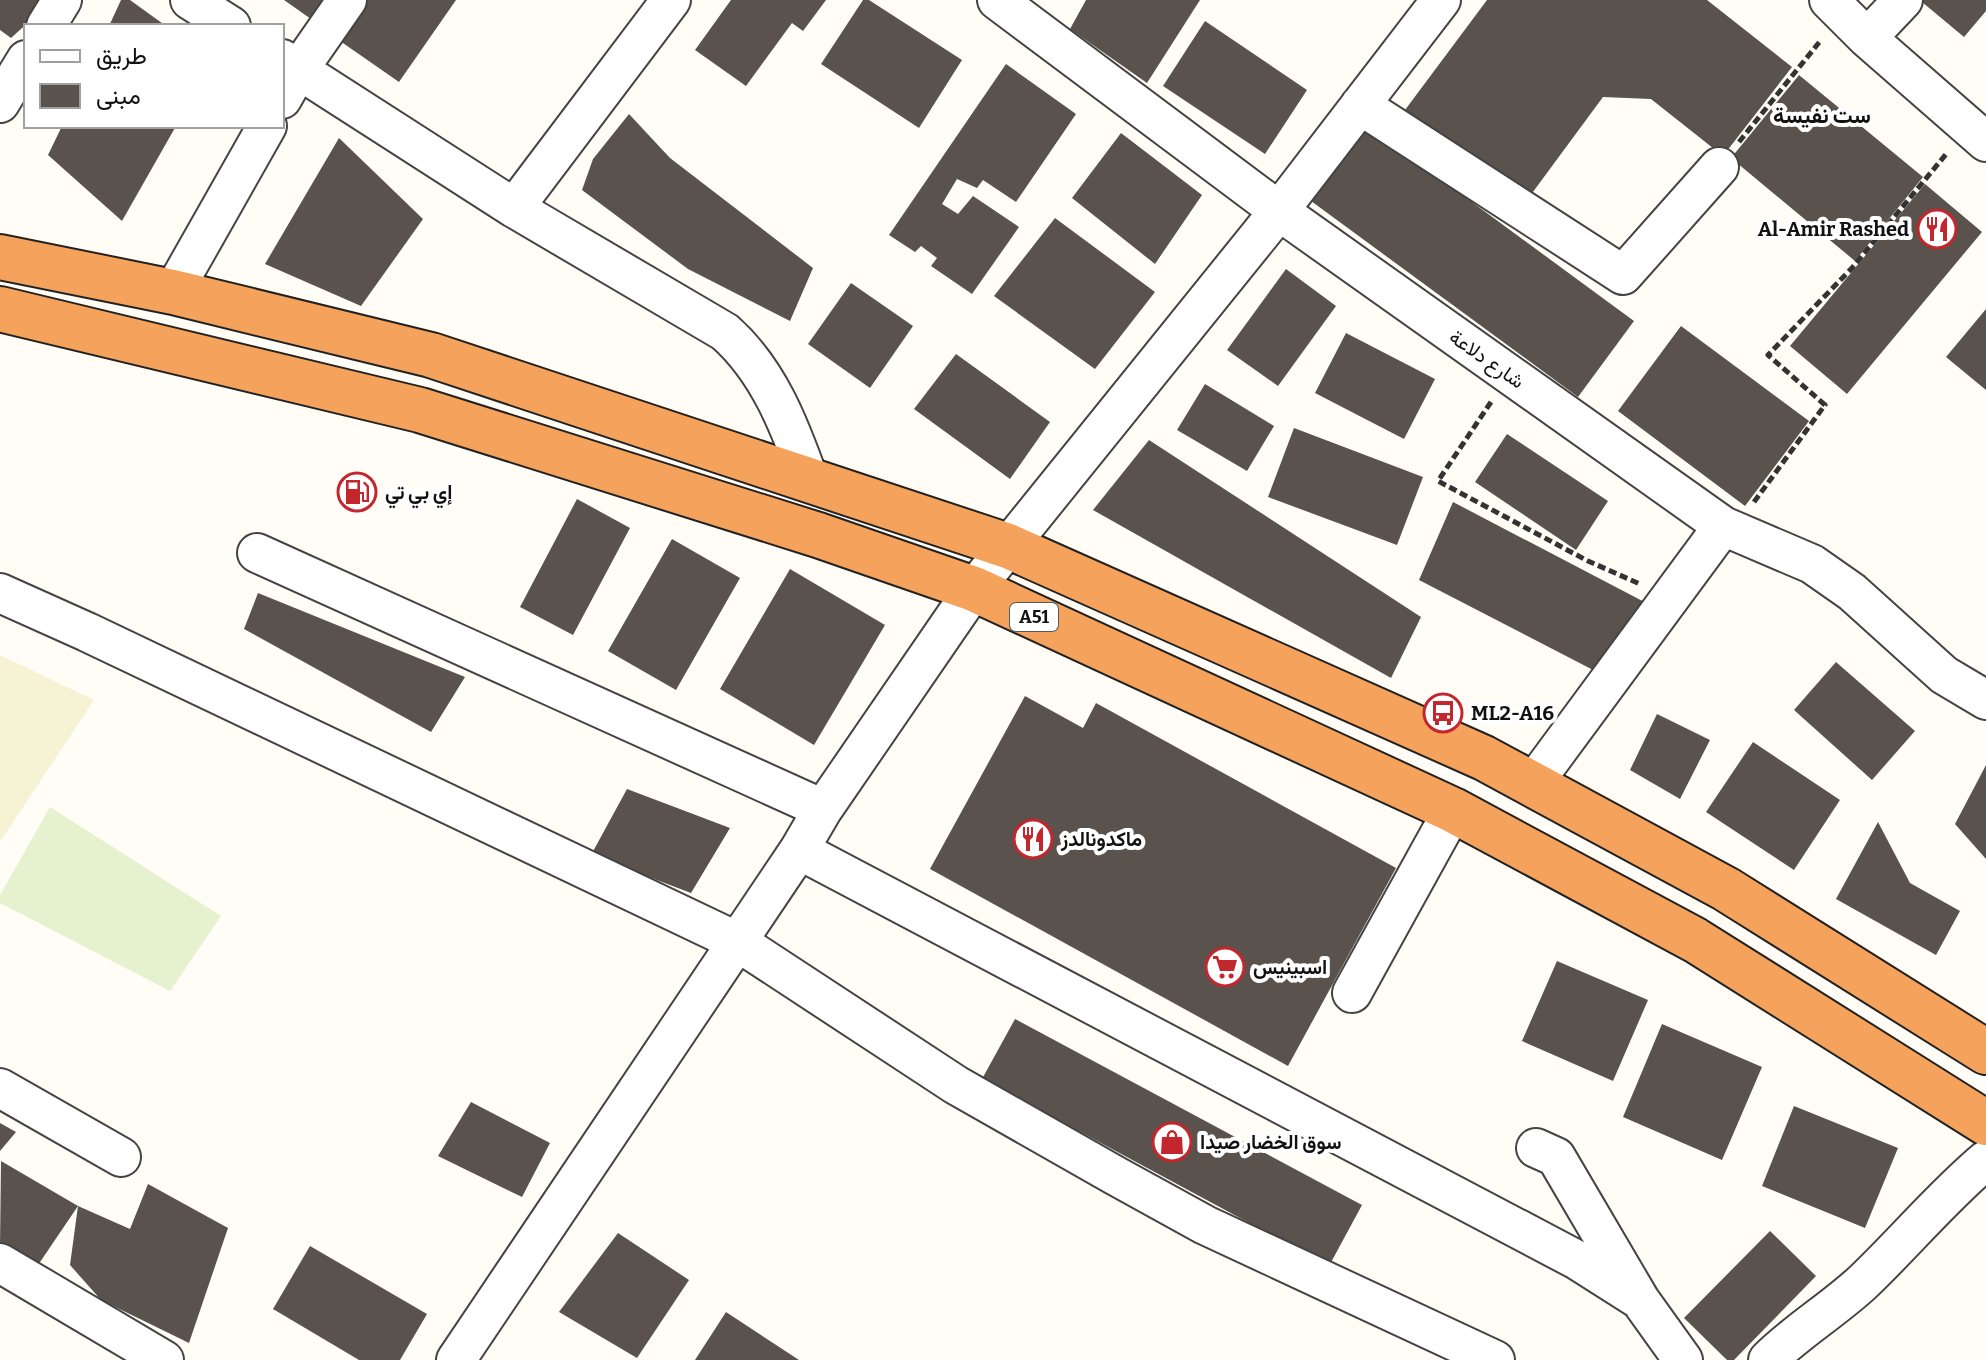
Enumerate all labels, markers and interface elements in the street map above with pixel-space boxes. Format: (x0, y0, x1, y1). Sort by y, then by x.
legend (24, 24, 284, 128)
text: طريق (96, 42, 147, 71)
text: مبنى (96, 82, 141, 110)
district label: ست نفيسة (1773, 102, 1871, 129)
restaurant icon: Al-Amir Rashed (1916, 208, 1958, 250)
place label: Al-Amir Rashed (1758, 217, 1909, 241)
street label: شارع دلاعة (1444, 325, 1529, 395)
fuel station icon: إي بي تي (336, 471, 378, 513)
place label: إي بي تي (385, 480, 452, 509)
road number: A51 (1010, 603, 1058, 631)
bus stop icon: ML2-A16 (1422, 692, 1464, 734)
place label: ML2-A16 (1471, 701, 1554, 725)
restaurant icon: ماكدونالدز (1012, 818, 1054, 860)
place label: ماكدونالدز (1060, 827, 1142, 852)
supermarket icon: اسبينيس (1204, 946, 1246, 988)
place label: اسبينيس (1253, 955, 1327, 979)
shop icon: سوق الخضار صيدا (1151, 1121, 1193, 1163)
place label: سوق الخضار صيدا (1200, 1130, 1341, 1155)

